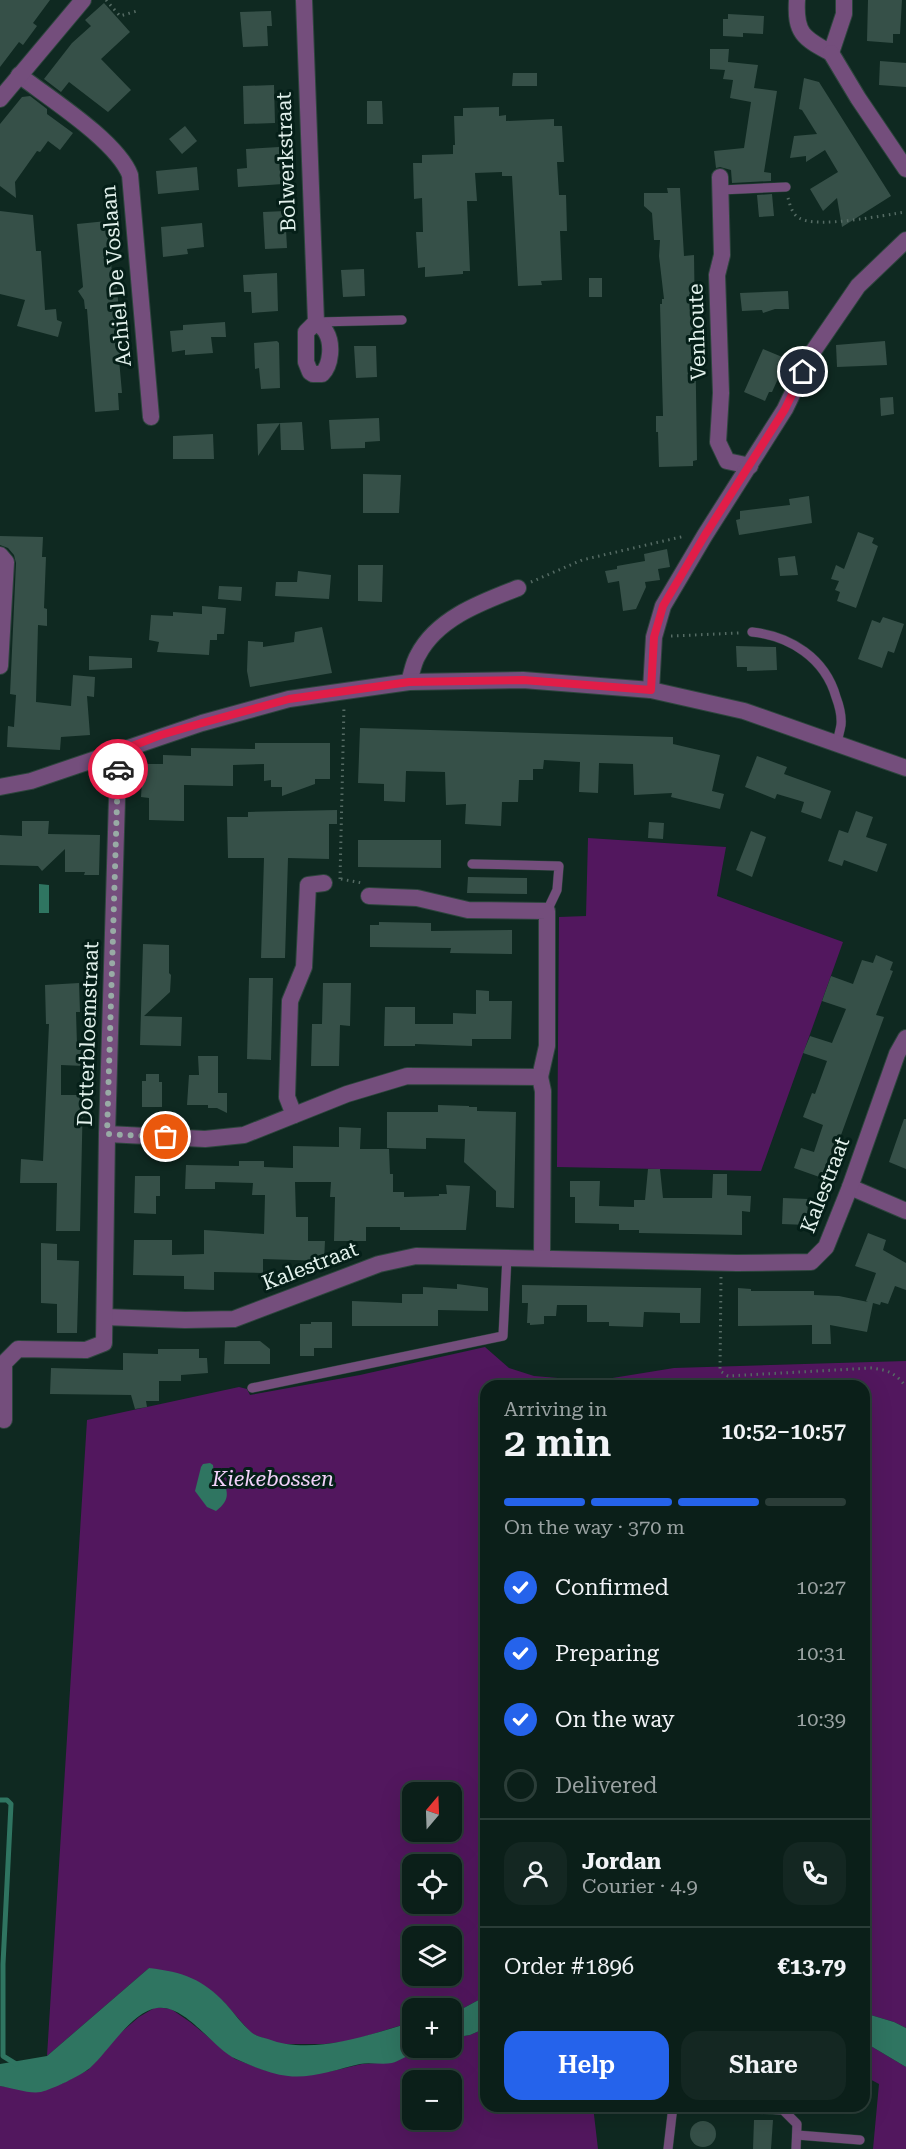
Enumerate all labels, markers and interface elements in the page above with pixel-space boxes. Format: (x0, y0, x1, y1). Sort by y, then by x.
street label: Bolwerkstraat (272, 91, 300, 232)
street label: Achiel De Voslaan (96, 184, 136, 368)
street label: Venhoute (683, 283, 711, 381)
pin (777, 346, 828, 397)
icon: home (786, 355, 819, 388)
courier (88, 739, 148, 799)
icon: car (102, 753, 135, 786)
street label: Dotterbloemstraat (73, 941, 103, 1127)
pin (140, 1111, 191, 1162)
icon: bag (149, 1120, 182, 1153)
street label: Kalestraat (796, 1134, 854, 1236)
street label: Kalestraat (259, 1237, 361, 1295)
text: Arriving in (504, 1397, 607, 1421)
text: 10:52–10:57 (721, 1419, 846, 1444)
text: 2 min (504, 1420, 611, 1466)
park label: Kiekebossen (211, 1467, 334, 1491)
text: On the way · 370 m (504, 1515, 685, 1539)
icon: check (504, 1571, 537, 1604)
text: Confirmed (555, 1575, 669, 1600)
text: 10:27 (796, 1575, 846, 1599)
icon: check (504, 1637, 537, 1670)
text: Preparing (555, 1641, 659, 1666)
text: 10:31 (796, 1641, 846, 1665)
icon: check (504, 1703, 537, 1736)
text: On the way (555, 1707, 675, 1732)
text: 10:39 (796, 1707, 846, 1731)
text: Delivered (555, 1773, 657, 1798)
north arrow (402, 1782, 462, 1842)
map controls (402, 1782, 462, 2130)
button: person (504, 1842, 567, 1905)
button: phone (783, 1842, 846, 1905)
text: Jordan (582, 1849, 661, 1874)
button: locate (402, 1854, 462, 1914)
text: Courier · 4.9 (582, 1874, 698, 1898)
button: layers (402, 1926, 462, 1986)
text: Order #1896 (504, 1954, 634, 1979)
text: €13.79 (777, 1954, 846, 1979)
button: + (402, 1998, 462, 2058)
button: Help (504, 2031, 669, 2100)
button: Share (681, 2031, 846, 2100)
button: − (402, 2070, 462, 2130)

